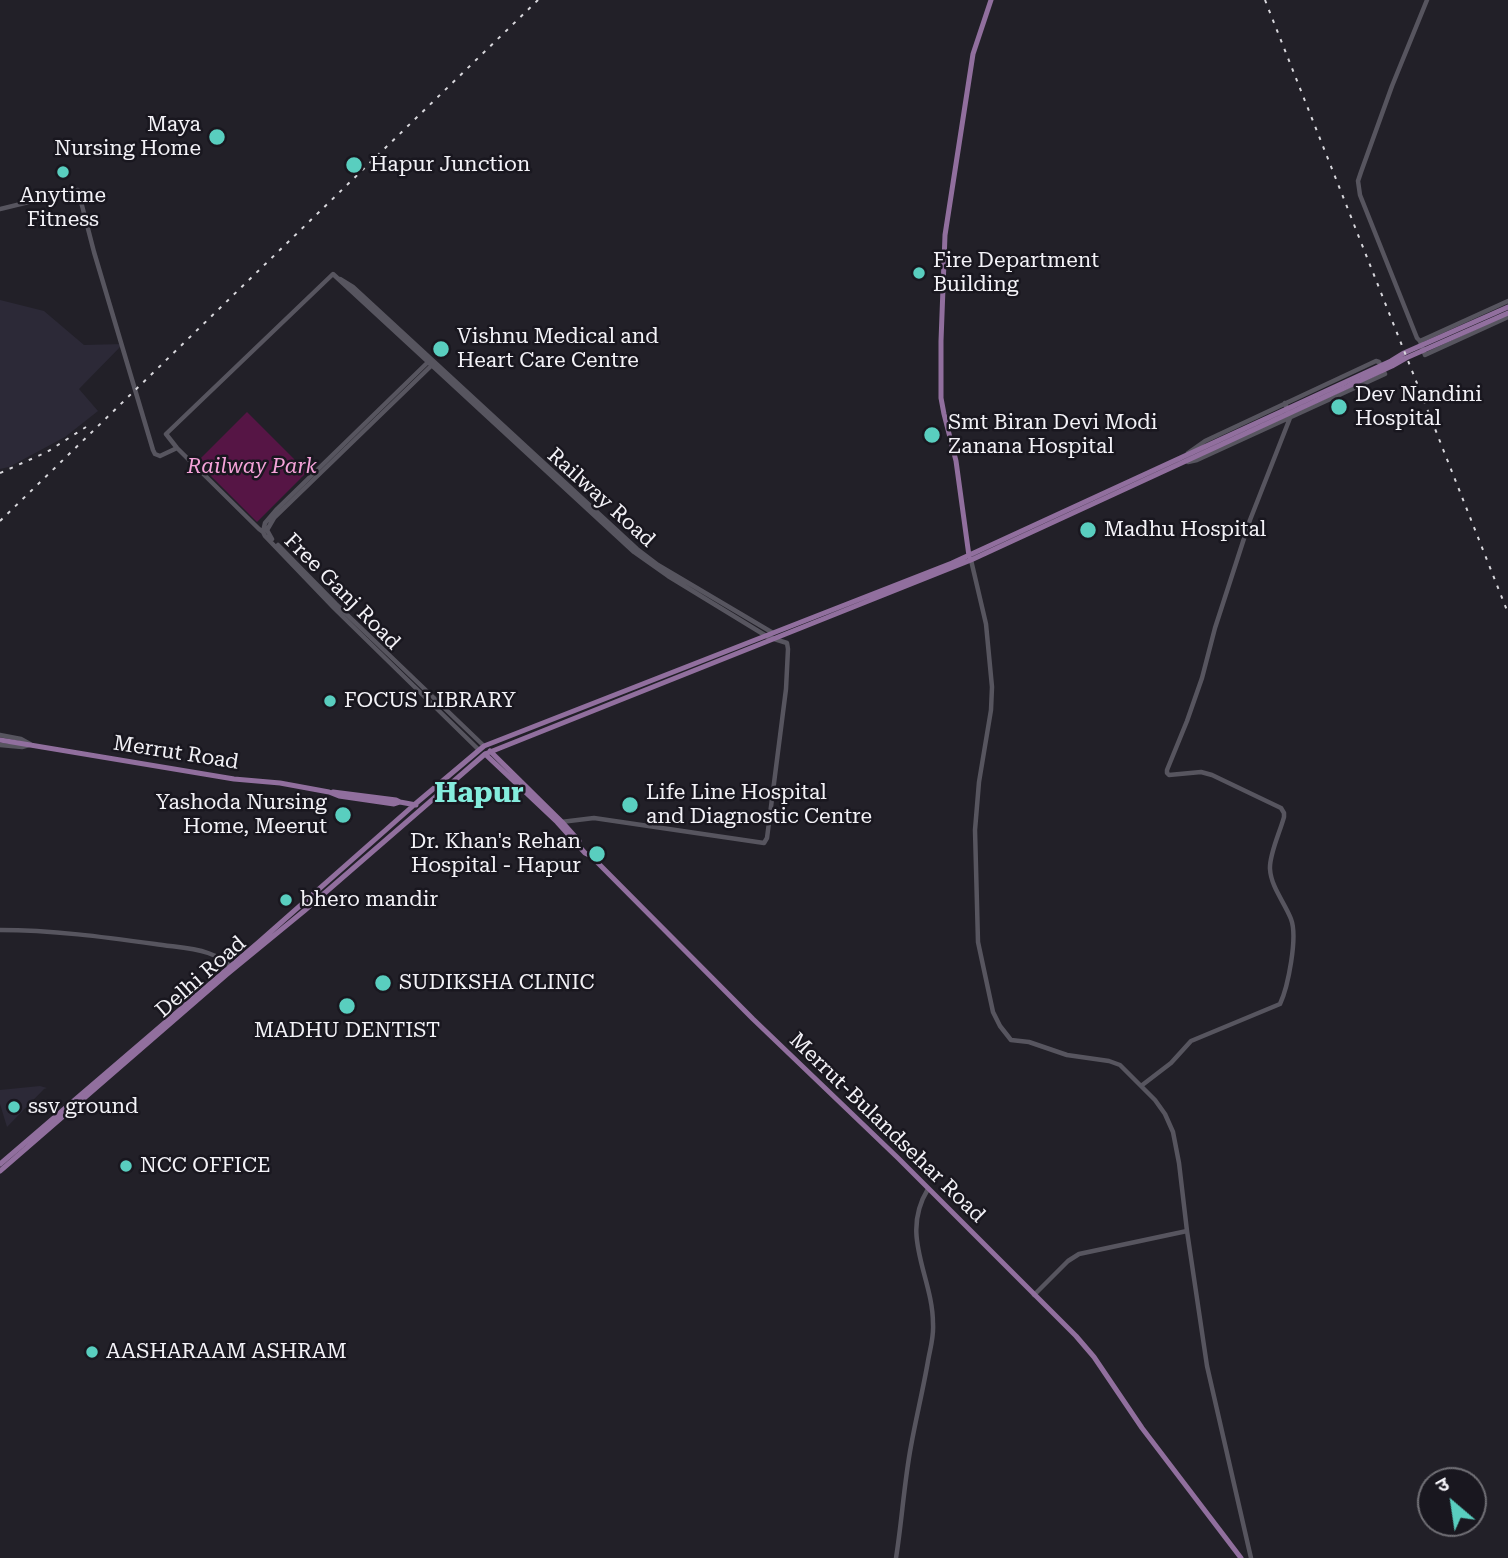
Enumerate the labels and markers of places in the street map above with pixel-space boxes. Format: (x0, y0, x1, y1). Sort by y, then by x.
place label: Maya Nursing Home (54, 112, 201, 162)
marker: Maya Nursing Home (207, 127, 227, 147)
place label: Hapur Junction (370, 152, 530, 178)
marker: Hapur Junction (344, 155, 364, 175)
marker: Anytime Fitness (55, 164, 71, 180)
place label: Anytime Fitness (20, 183, 106, 233)
place label: Fire Department Building (933, 248, 1099, 298)
marker: Fire Department Building (911, 265, 927, 281)
place label: Vishnu Medical and Heart Care Centre (457, 324, 659, 374)
marker: Vishnu Medical and Heart Care Centre (431, 339, 451, 359)
place label: Dev Nandini Hospital (1355, 382, 1482, 432)
marker: Dev Nandini Hospital (1329, 397, 1349, 417)
place label: Smt Biran Devi Modi Zanana Hospital (948, 410, 1157, 460)
marker: Smt Biran Devi Modi Zanana Hospital (922, 425, 942, 445)
place label: Madhu Hospital (1104, 517, 1266, 543)
marker: Madhu Hospital (1078, 520, 1098, 540)
place label: FOCUS LIBRARY (344, 688, 516, 714)
marker: FOCUS LIBRARY (322, 693, 338, 709)
place label: Life Line Hospital and Diagnostic Centre (646, 780, 872, 830)
place label: Yashoda Nursing Home, Meerut (156, 790, 327, 840)
marker: Life Line Hospital and Diagnostic Centre (620, 795, 640, 815)
marker: Yashoda Nursing Home, Meerut (333, 805, 353, 825)
place label: Dr. Khan's Rehan Hospital - Hapur (410, 829, 581, 879)
marker: Dr. Khan's Rehan Hospital - Hapur (587, 844, 607, 864)
place label: bhero mandir (300, 887, 438, 913)
marker: bhero mandir (278, 892, 294, 908)
place label: SUDIKSHA CLINIC (399, 970, 594, 996)
marker: SUDIKSHA CLINIC (373, 973, 393, 993)
marker: MADHU DENTIST (337, 996, 357, 1016)
place label: MADHU DENTIST (254, 1018, 440, 1044)
place label: ssv ground (28, 1094, 138, 1120)
marker: ssv ground (6, 1099, 22, 1115)
place label: NCC OFFICE (140, 1153, 270, 1179)
marker: NCC OFFICE (118, 1158, 134, 1174)
place label: AASHARAAM ASHRAM (106, 1339, 347, 1365)
marker: AASHARAAM ASHRAM (84, 1344, 100, 1360)

